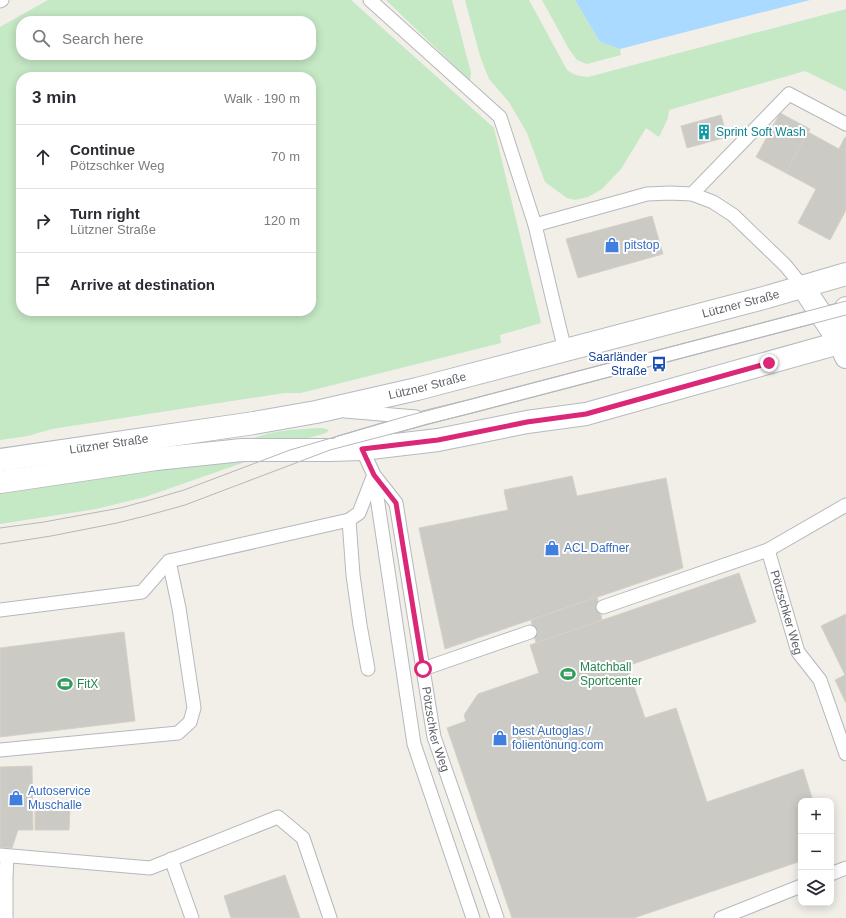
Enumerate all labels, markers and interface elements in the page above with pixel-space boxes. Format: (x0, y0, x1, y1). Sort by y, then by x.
search box (16, 16, 316, 60)
icon: search (30, 27, 52, 49)
text: Search here (62, 30, 144, 47)
text: 3 min (32, 88, 76, 107)
text: Walk · 190 m (224, 91, 300, 106)
building icon: Sprint Soft Wash (695, 123, 713, 141)
place label: Sprint Soft Wash (716, 125, 806, 139)
text: Continue (70, 141, 135, 158)
icon: ahead (32, 146, 54, 168)
text: 70 m (271, 149, 300, 164)
text: Pötzschker Weg (70, 158, 164, 173)
text: Turn right (70, 205, 140, 222)
icon: right (32, 210, 54, 232)
text: 120 m (264, 213, 300, 228)
text: Lützner Straße (70, 222, 156, 237)
shop icon: pitstop (603, 236, 621, 254)
place label: pitstop (624, 238, 660, 252)
icon: arrive (32, 274, 54, 296)
text: Arrive at destination (70, 276, 215, 293)
street label: Lützner Straße (701, 287, 781, 321)
place label: Saarländer Straße (588, 350, 647, 378)
route end (760, 354, 778, 372)
bus stop icon: Saarländer Straße (650, 355, 668, 373)
street label: Lützner Straße (387, 369, 468, 402)
street label: Lützner Straße (68, 431, 150, 457)
shop icon: ACL Daffner (543, 539, 561, 557)
place label: ACL Daffner (564, 541, 629, 555)
street label: Pötzschker Weg (767, 569, 805, 656)
route start (414, 660, 432, 678)
place label: Matchball Sportcenter (580, 660, 642, 688)
sports icon: Matchball Sportcenter (559, 665, 577, 683)
sports icon: FitX (56, 675, 74, 693)
place label: FitX (77, 677, 98, 691)
street label: Pötzschker Weg (419, 686, 453, 774)
place label: best Autoglas / folientönung.com (512, 724, 603, 752)
shop icon: best Autoglas / folientönung.com (491, 729, 509, 747)
place label: Autoservice Muschalle (28, 784, 91, 812)
shop icon: Autoservice Muschalle (7, 789, 25, 807)
map controls (798, 798, 834, 906)
button: + (798, 798, 834, 834)
button: − (798, 834, 834, 870)
button: layers (798, 870, 834, 906)

